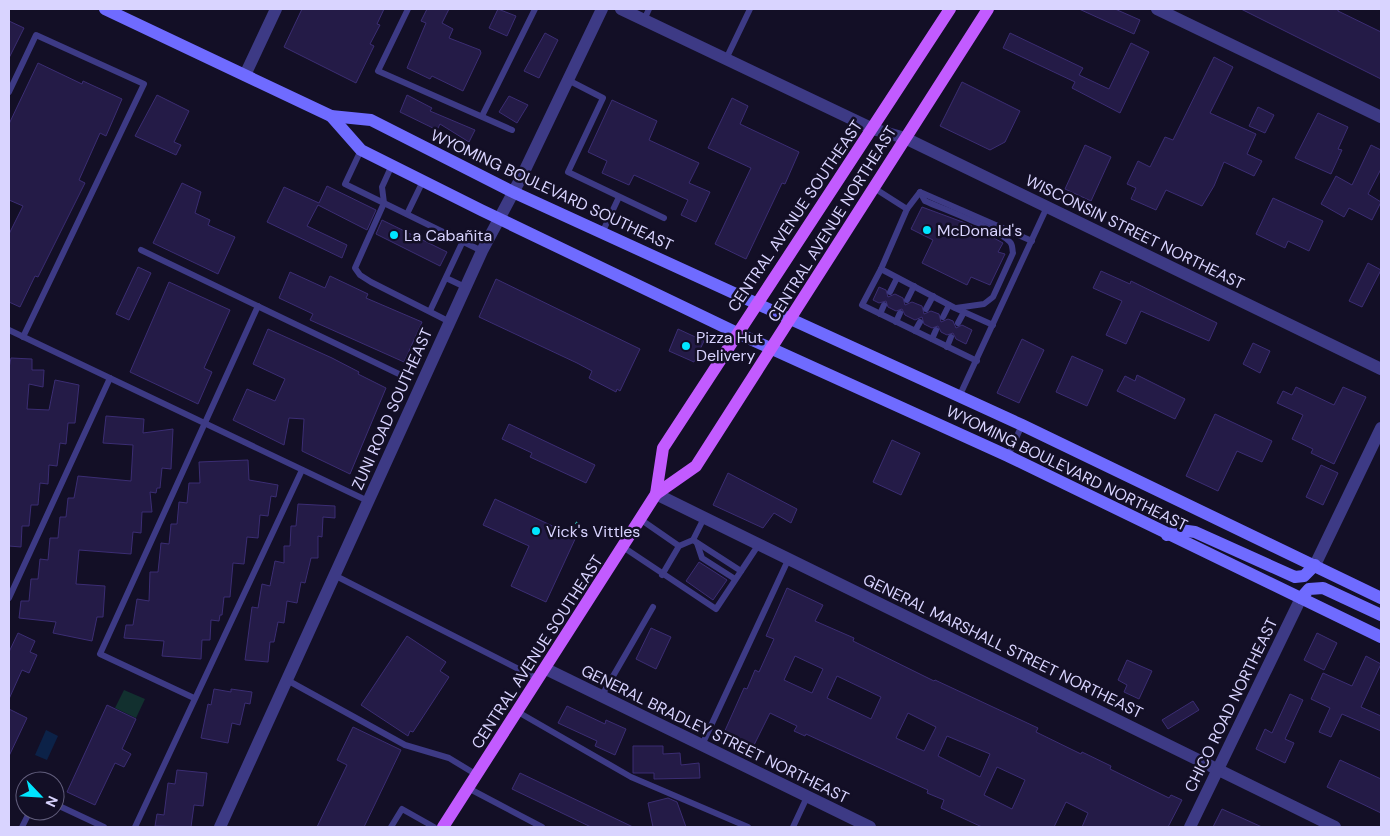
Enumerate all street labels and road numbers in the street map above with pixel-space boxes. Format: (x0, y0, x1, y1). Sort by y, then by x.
street label: CENTRAL AVENUE SOUTHEAST (723, 116, 867, 316)
street label: CENTRAL AVENUE NORTHEAST (763, 122, 901, 326)
street label: WYOMING BOULEVARD SOUTHEAST (427, 124, 677, 256)
street label: WISCONSIN STREET NORTHEAST (1022, 170, 1248, 294)
street label: ZUNI ROAD SOUTHEAST (347, 325, 437, 493)
street label: WYOMING BOULEVARD NORTHEAST (943, 400, 1191, 536)
street label: CENTRAL AVENUE SOUTHEAST (466, 551, 608, 753)
street label: GENERAL MARSHALL STREET NORTHEAST (860, 569, 1146, 723)
street label: CHICO ROAD NORTHEAST (1180, 614, 1282, 796)
street label: GENERAL BRADLEY STREET NORTHEAST (578, 660, 852, 808)

